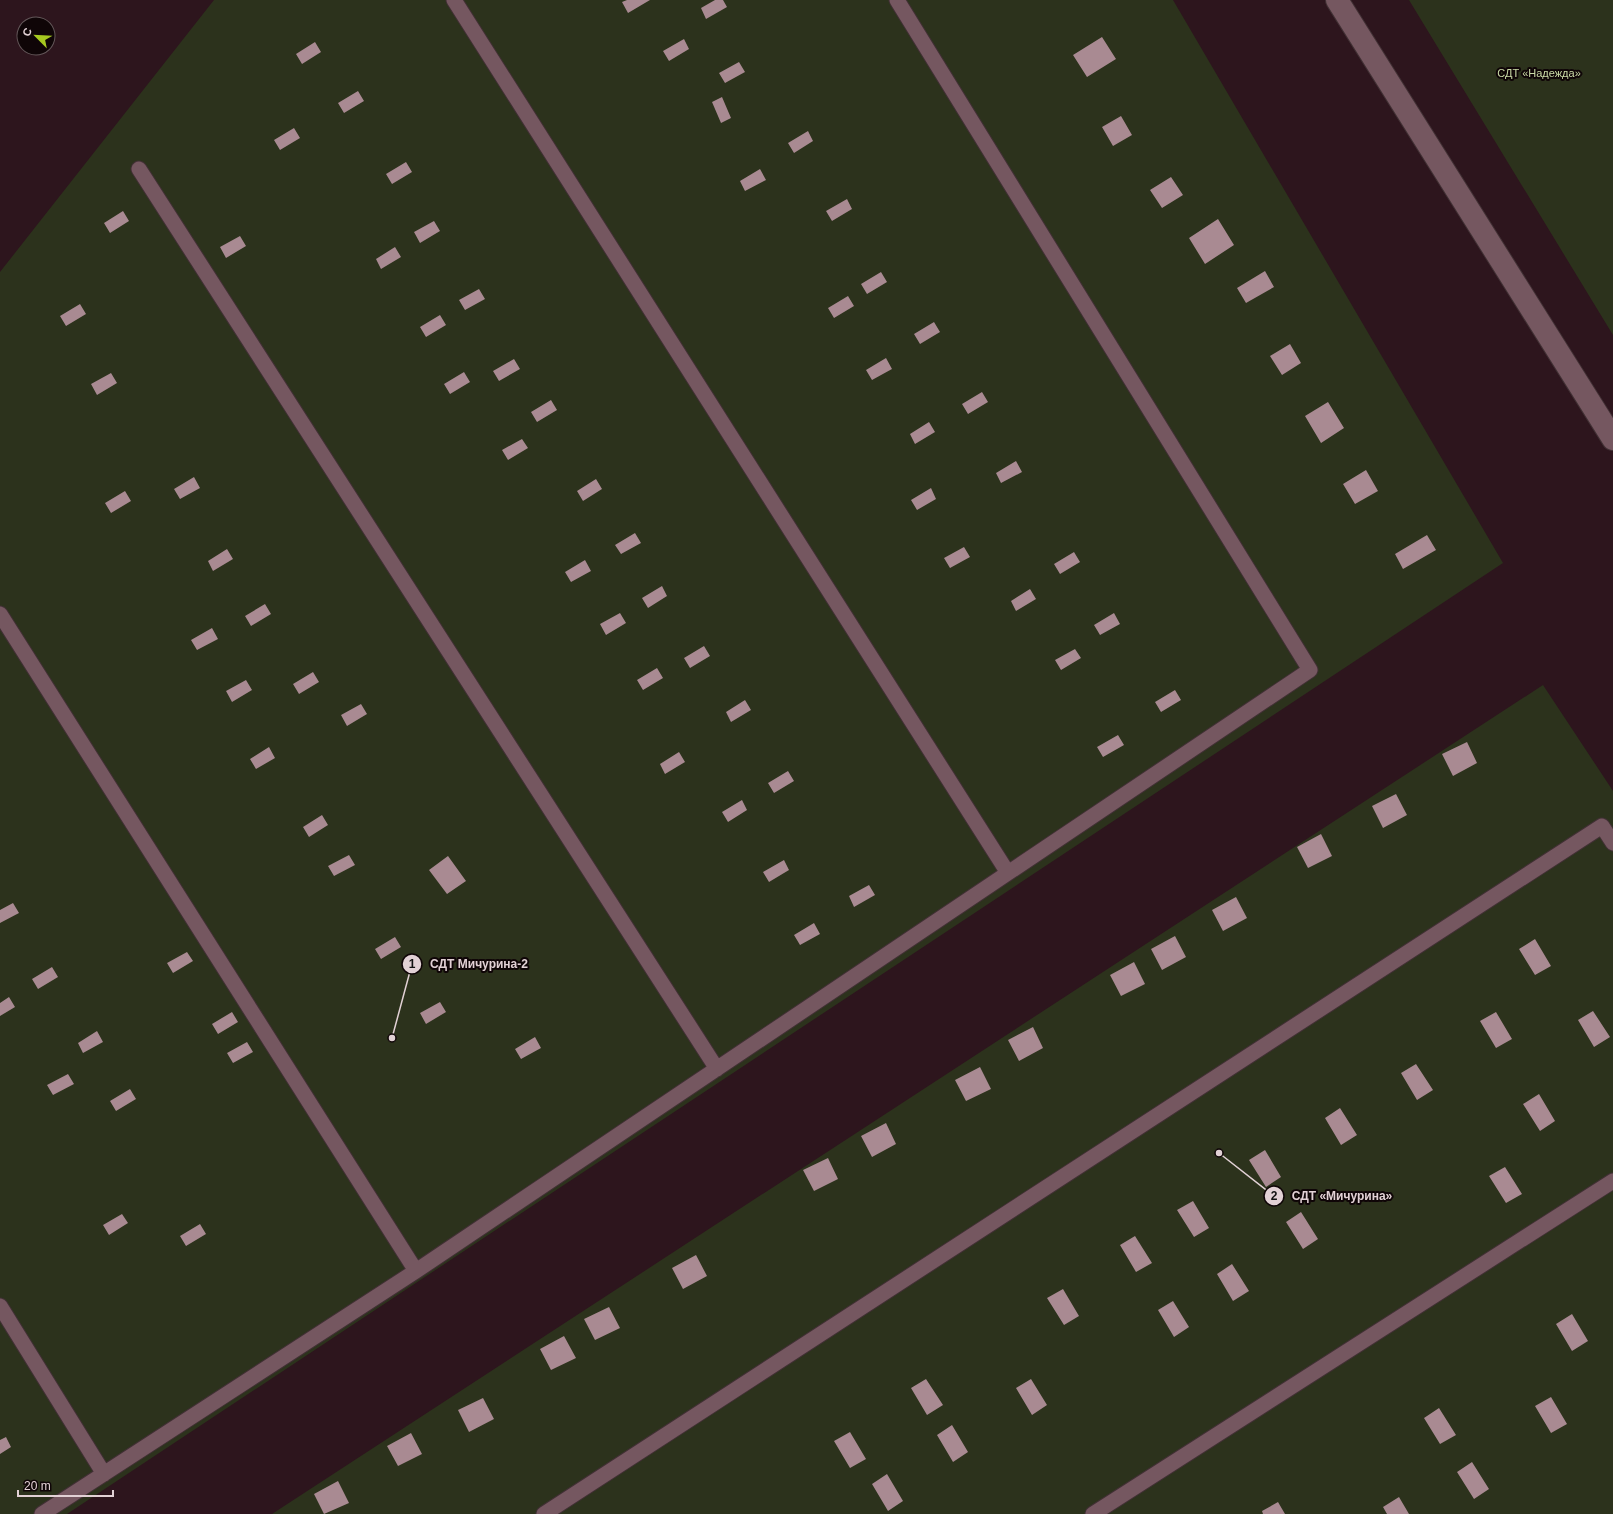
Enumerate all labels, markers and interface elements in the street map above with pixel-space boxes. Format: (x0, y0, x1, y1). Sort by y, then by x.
north arrow (16, 16, 56, 56)
text: С (20, 26, 34, 38)
park label: СДТ «Надежда» (1497, 67, 1581, 79)
callout: СДТ Мичурина-2 (402, 952, 536, 976)
text: 1 (409, 957, 416, 971)
text: СДТ Мичурина-2 (430, 957, 528, 971)
callout: СДТ «Мичурина» (1264, 1184, 1400, 1208)
text: 2 (1271, 1189, 1278, 1203)
text: СДТ «Мичурина» (1292, 1189, 1393, 1203)
scale bar (18, 1472, 113, 1498)
text: 20 m (24, 1479, 51, 1493)

